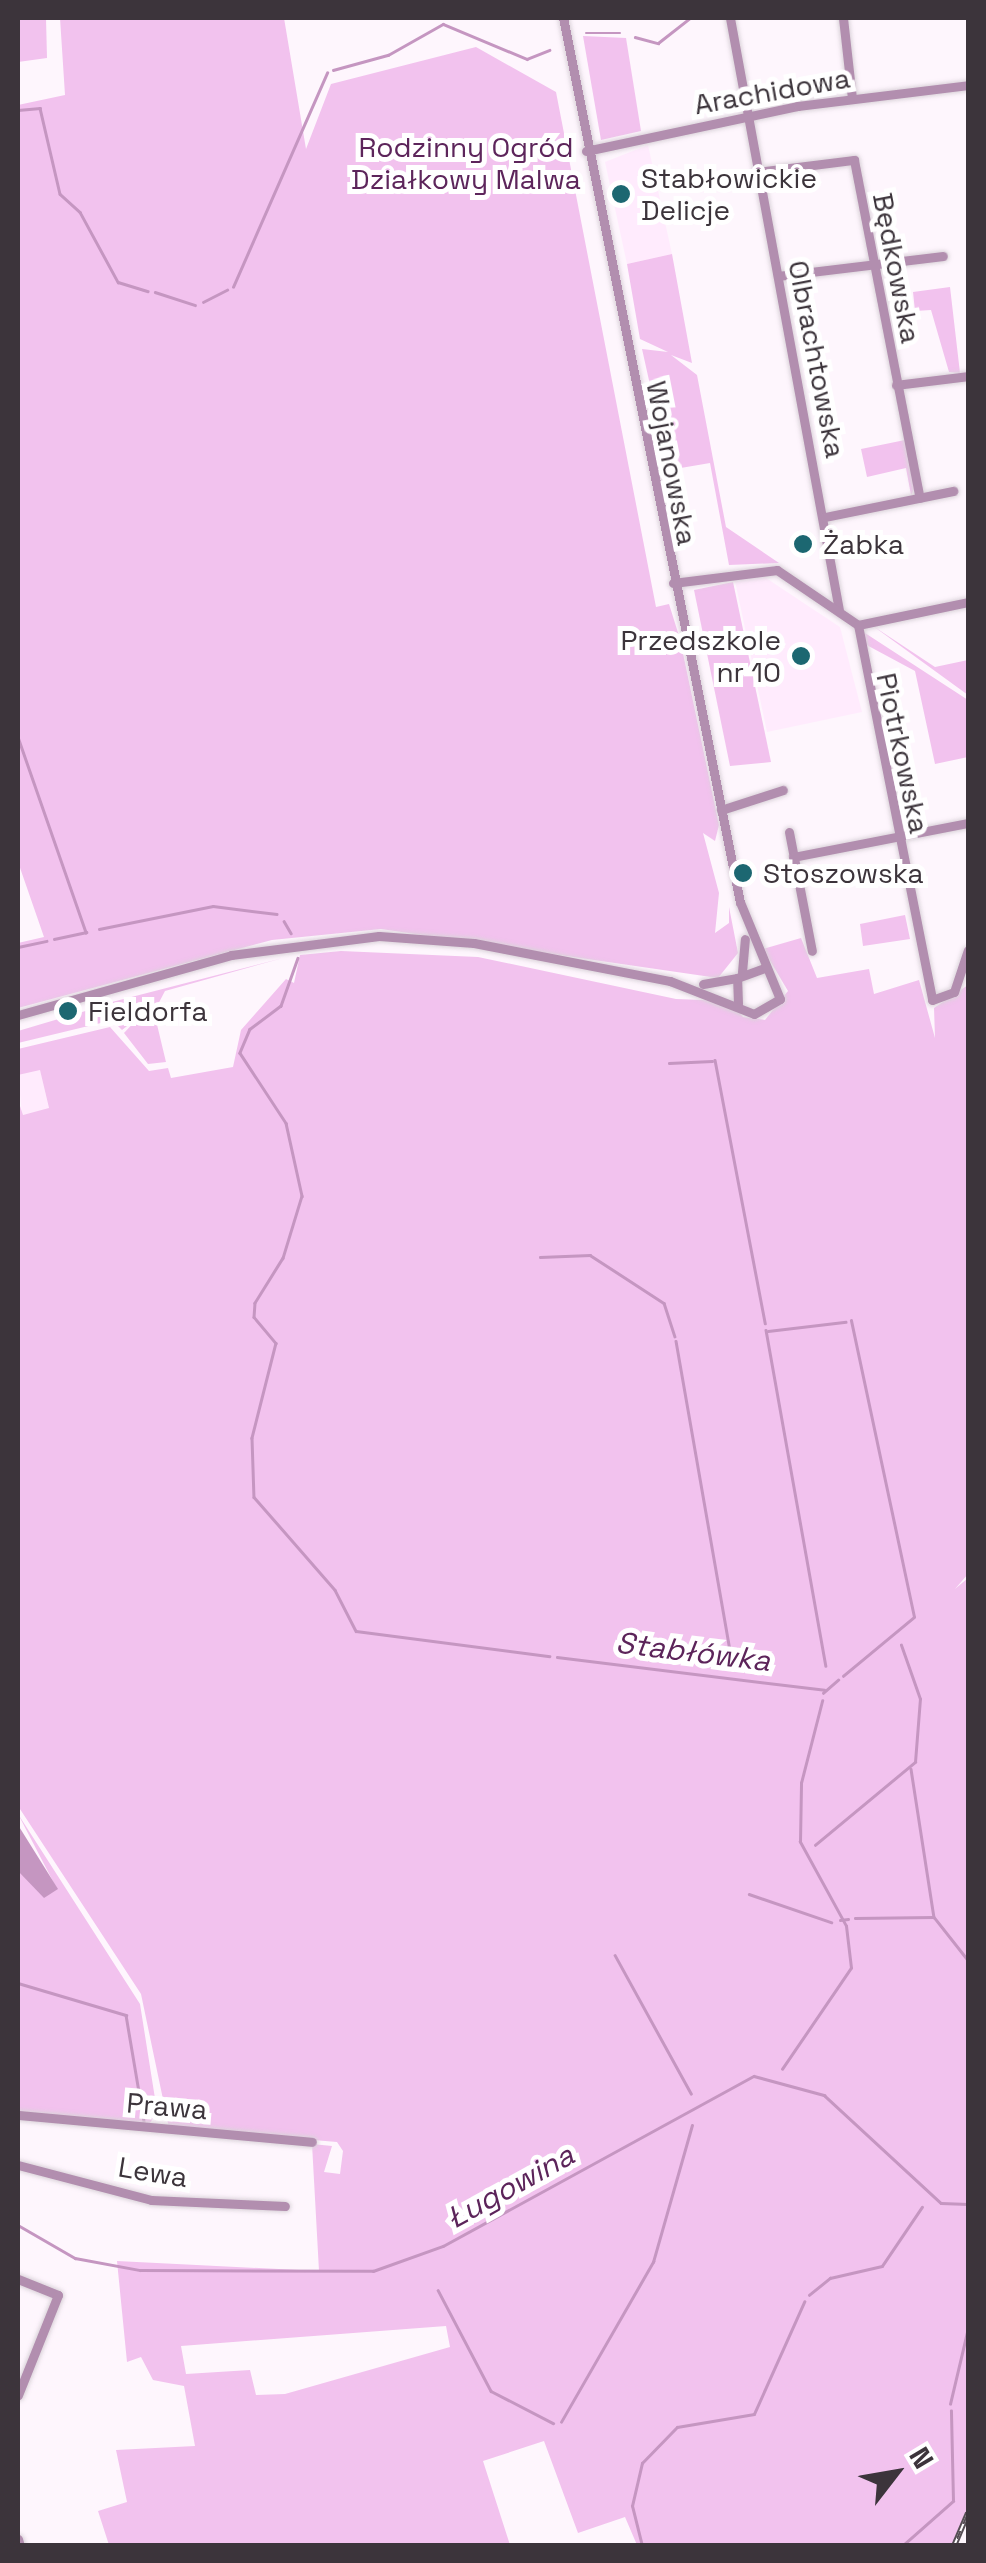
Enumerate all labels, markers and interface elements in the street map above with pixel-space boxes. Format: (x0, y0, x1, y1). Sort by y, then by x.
street label: Arachidowa (691, 61, 853, 121)
park label: Rodzinny Ogród Działkowy Malwa (351, 130, 581, 196)
place label: Stabłowickie Delicje (641, 161, 817, 227)
marker: Stabłowickie Delicje (610, 183, 632, 205)
street label: Będkowska (866, 190, 928, 346)
street label: Olbrachtowska (781, 258, 853, 460)
street label: Wojanowska (640, 378, 704, 548)
place label: Żabka (823, 527, 904, 561)
marker: Żabka (792, 533, 814, 555)
place label: Przedszkole nr 10 (621, 623, 781, 689)
marker: Przedszkole nr 10 (790, 645, 812, 667)
street label: Piotrkowska (870, 670, 936, 836)
place label: Stoszowska (763, 856, 924, 890)
marker: Stoszowska (732, 862, 754, 884)
place label: Fieldorfa (88, 994, 208, 1028)
marker: Fieldorfa (57, 1000, 79, 1022)
water label: Stabłówka (614, 1625, 772, 1679)
street label: Prawa (125, 2086, 209, 2126)
water label: Ługowina (440, 2137, 580, 2237)
street label: Lewa (116, 2150, 190, 2194)
north arrow (846, 2423, 946, 2523)
text: N (901, 2440, 942, 2475)

